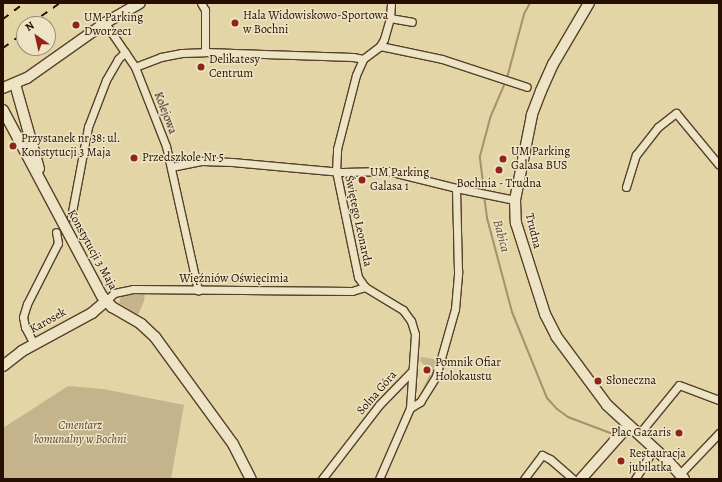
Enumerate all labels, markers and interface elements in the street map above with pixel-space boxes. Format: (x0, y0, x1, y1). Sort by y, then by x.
place label: Hala Widowiskowo-Sportowa w Bochni (243, 9, 388, 37)
place label: UM Parking Dworzec1 (84, 11, 143, 39)
north arrow (16, 16, 56, 56)
text: N (22, 18, 37, 35)
marker: Hala Widowiskowo-Sportowa w Bochni (230, 18, 240, 28)
marker: UM Parking Dworzec1 (71, 20, 81, 30)
place label: Delikatesy Centrum (209, 53, 260, 81)
marker: Delikatesy Centrum (196, 62, 206, 72)
street label: Kolejowa (150, 90, 180, 136)
place label: Przystanek nr 38: ul. Konstytucji 3 Maja (21, 132, 120, 160)
marker: Przystanek nr 38: ul. Konstytucji 3 Maja (8, 141, 18, 151)
place label: UM Parking Galasa BUS (511, 145, 570, 173)
place label: Przedszkole Nr 5 (142, 151, 224, 165)
marker: Przedszkole Nr 5 (129, 153, 139, 163)
marker: UM Parking Galasa BUS (498, 154, 508, 164)
marker: Bochnia - Trudna (494, 165, 504, 175)
place label: UM Parking Galasa 1 (370, 166, 429, 194)
street label: Świętego Leonarda (341, 174, 375, 268)
marker: UM Parking Galasa 1 (357, 175, 367, 185)
place label: Bochnia - Trudna (456, 177, 542, 191)
street label: Konstytucji 3 Maja (64, 207, 120, 293)
street label: Trudna (522, 212, 544, 250)
water label: Babica (489, 218, 513, 254)
street label: Więźniów Oświęcimia (179, 272, 289, 286)
street label: Karosek (27, 305, 69, 337)
place label: Pomnik Ofiar Holokaustu (435, 356, 501, 384)
marker: Pomnik Ofiar Holokaustu (422, 365, 432, 375)
street label: Solna Góra (354, 368, 400, 418)
place label: Słoneczna (606, 374, 656, 388)
marker: Słoneczna (593, 376, 603, 386)
park label: Cmentarz komunalny w Bochni (34, 419, 126, 447)
place label: Plac Gazaris (611, 426, 671, 440)
marker: Plac Gazaris (674, 428, 684, 438)
place label: Restauracja jubilatka (629, 447, 686, 475)
marker: Restauracja jubilatka (616, 456, 626, 466)

